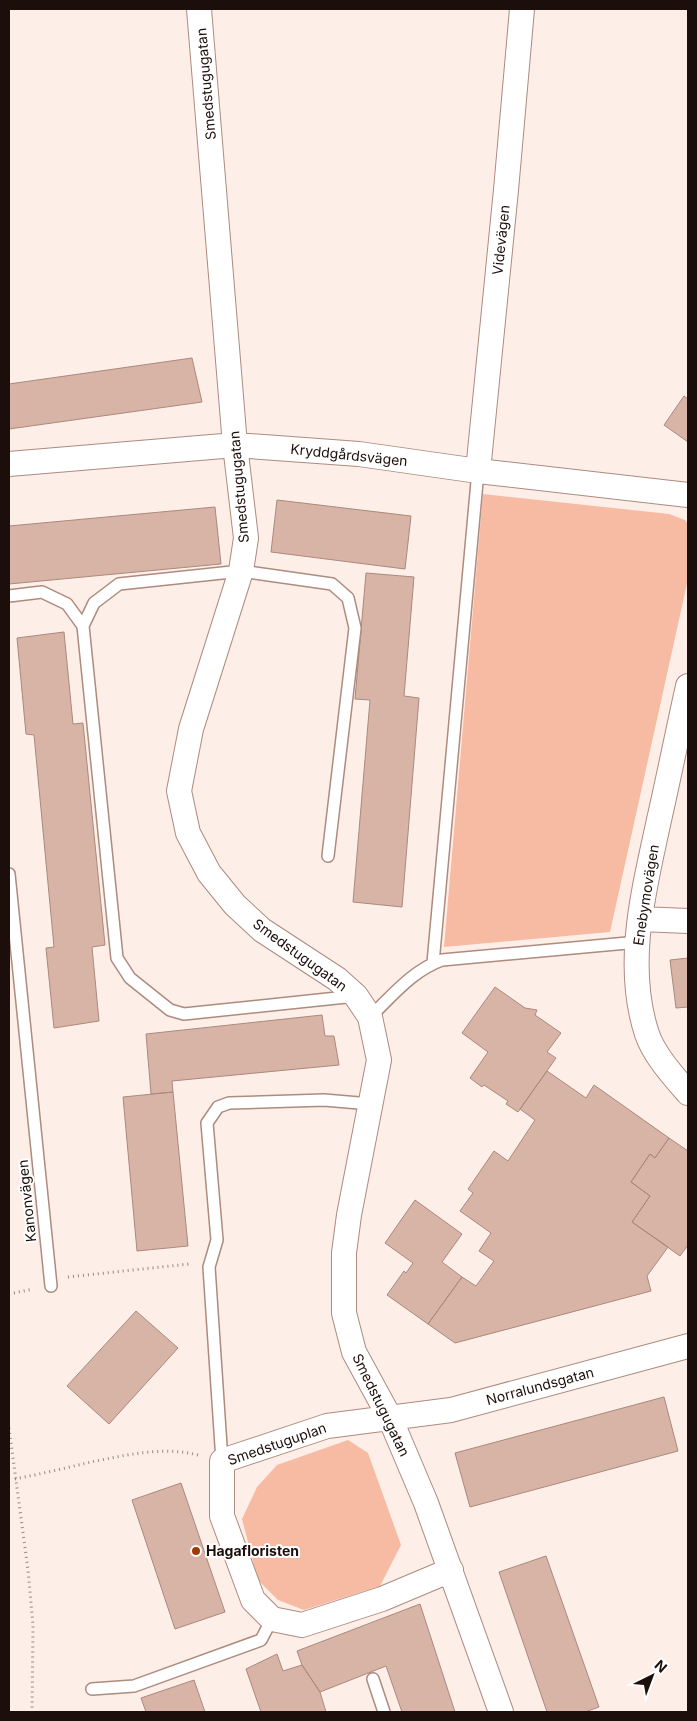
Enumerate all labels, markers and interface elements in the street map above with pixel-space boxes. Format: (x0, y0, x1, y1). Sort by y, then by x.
street label: Smedstugugatan (192, 27, 219, 141)
street label: Videvägen (488, 204, 513, 276)
street label: Smedstugugatan (225, 430, 252, 544)
street label: Kryddgårdsvägen (290, 440, 409, 469)
street label: Enebymovägen (629, 843, 662, 947)
street label: Smedstugugatan (250, 915, 351, 994)
street label: Kanonvägen (14, 1159, 39, 1243)
street label: Smedstugugatan (349, 1351, 414, 1459)
street label: Norralundsgatan (484, 1363, 596, 1408)
street label: Smedstuguplan (225, 1419, 328, 1468)
place label: Hagafloristen (206, 1542, 299, 1559)
marker: Hagafloristen (190, 1545, 202, 1557)
north arrow (627, 1651, 677, 1701)
text: N (651, 1656, 671, 1676)

